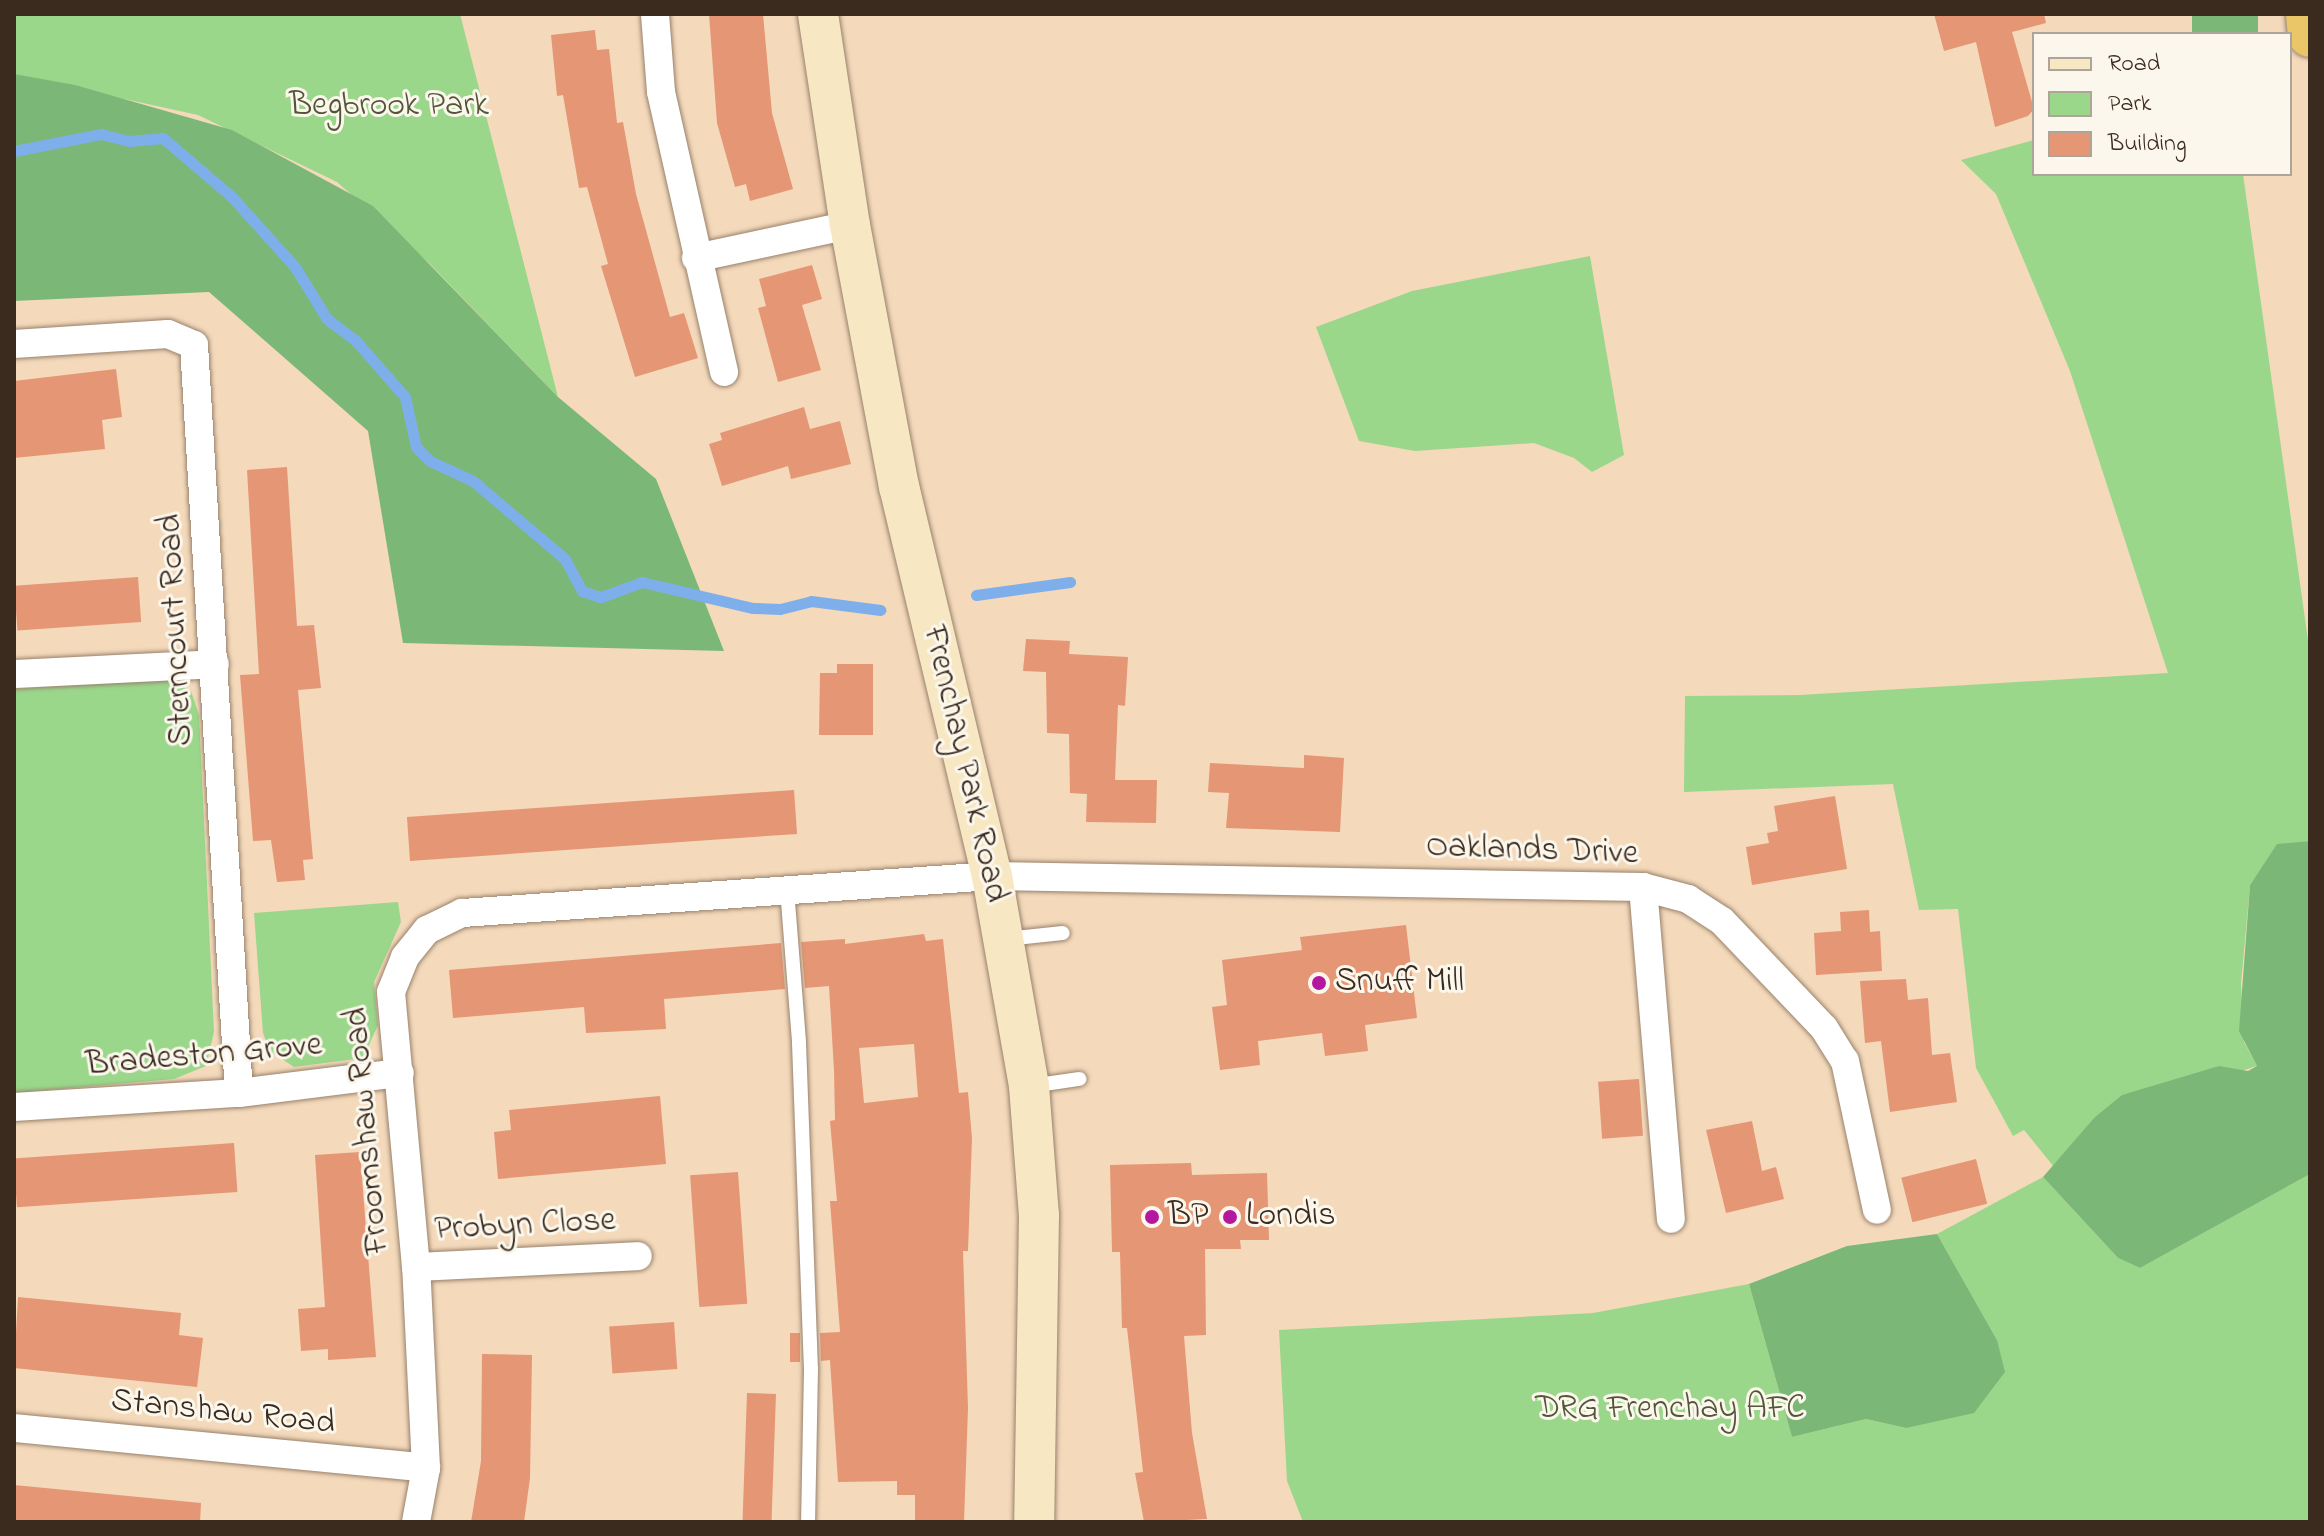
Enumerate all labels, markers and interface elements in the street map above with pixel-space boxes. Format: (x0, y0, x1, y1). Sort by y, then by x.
legend (2032, 32, 2292, 176)
text: Road (2108, 47, 2160, 82)
park label: Begbrook Park (289, 87, 489, 127)
text: Park (2108, 87, 2151, 122)
text: Building (2108, 127, 2187, 162)
street label: Sterncourt Road (151, 513, 203, 747)
street label: Frenchay Park Road (912, 622, 1016, 906)
street label: Oaklands Drive (1425, 827, 1639, 875)
place label: Snuff Mill (1335, 963, 1464, 1003)
marker: Snuff Mill (1310, 974, 1328, 992)
street label: Froomshaw Road (337, 1006, 399, 1256)
street label: Bradeston Grove (84, 1025, 324, 1087)
place label: BP (1168, 1197, 1209, 1237)
place label: Londis (1246, 1197, 1336, 1237)
street label: Probyn Close (433, 1201, 617, 1251)
marker: BP (1143, 1208, 1161, 1226)
marker: Londis (1221, 1208, 1239, 1226)
street label: Stanshaw Road (109, 1381, 337, 1445)
park label: DRG Frenchay AFC (1535, 1390, 1805, 1430)

